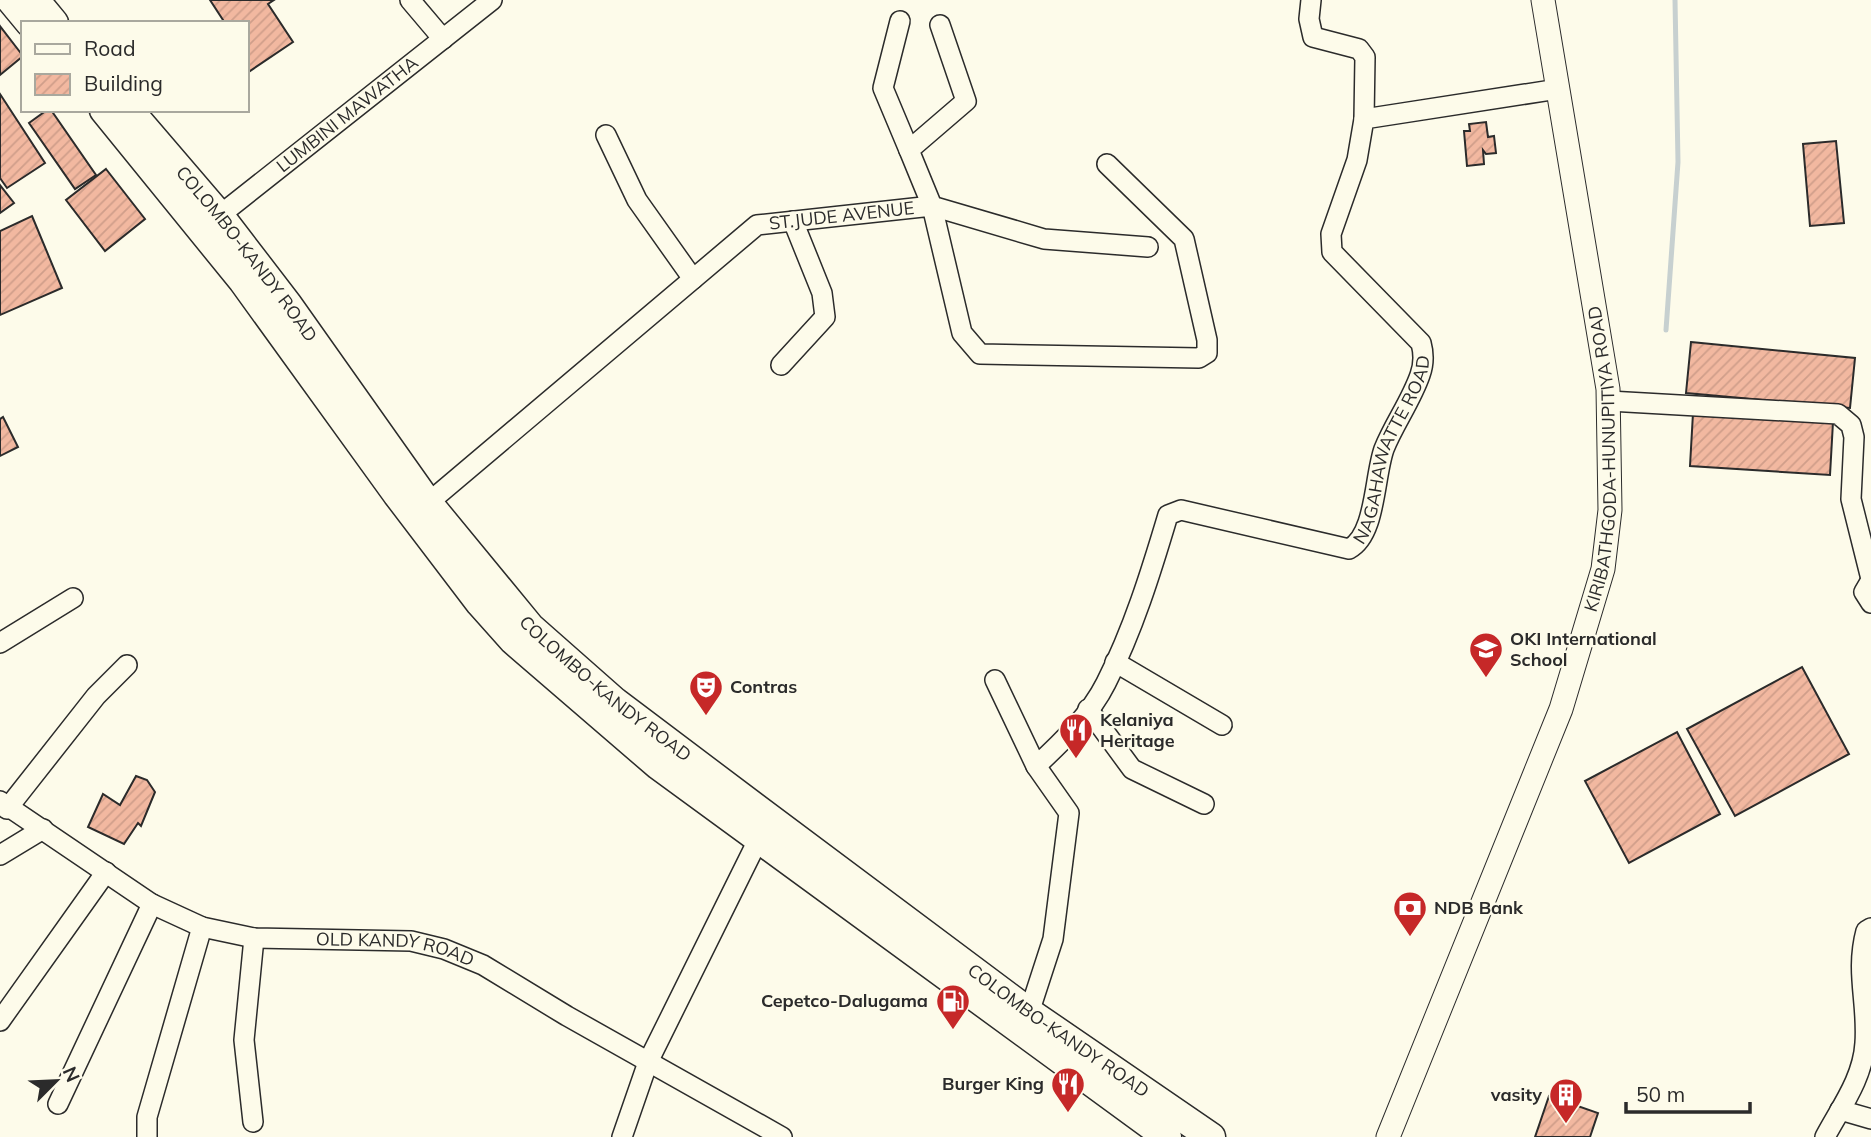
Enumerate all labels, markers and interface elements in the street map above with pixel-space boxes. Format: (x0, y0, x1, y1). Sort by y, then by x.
legend (21, 21, 248, 112)
text: Road (84, 35, 135, 61)
street label: LUMBINI MAWATHA (272, 51, 422, 177)
text: Building (84, 70, 163, 96)
street label: COLOMBO-KANDY ROAD (171, 161, 322, 346)
street label: ST.JUDE AVENUE (768, 196, 915, 235)
street label: KIRIBATHGODA-HUNUPITIYA ROAD (1579, 304, 1622, 614)
street label: NAGAHAWATTE ROAD (1348, 354, 1435, 548)
street label: COLOMBO-KANDY ROAD (514, 611, 696, 766)
place label: OKI International School (1510, 627, 1657, 671)
school or university icon: OKI International School (1467, 630, 1505, 679)
theatre icon: Contras (687, 668, 725, 717)
place label: Contras (730, 675, 797, 698)
place label: Kelaniya Heritage (1100, 708, 1175, 752)
restaurant icon: Kelaniya Heritage (1057, 711, 1095, 760)
bank icon: NDB Bank (1391, 889, 1429, 938)
place label: NDB Bank (1434, 896, 1524, 919)
street label: OLD KANDY ROAD (316, 927, 478, 971)
street label: COLOMBO-KANDY ROAD (963, 958, 1154, 1102)
fuel station icon: Cepetco-Dalugama (934, 982, 972, 1031)
place label: Cepetco-Dalugama (761, 989, 928, 1012)
north arrow (21, 1046, 91, 1116)
text: N (58, 1063, 85, 1086)
restaurant icon: Burger King (1049, 1065, 1087, 1114)
scale bar (1626, 1070, 1750, 1114)
place label: Burger King (942, 1072, 1044, 1095)
building icon: vasity (1547, 1076, 1585, 1125)
text: 50 m (1636, 1081, 1685, 1107)
place label: vasity (1490, 1083, 1542, 1106)

